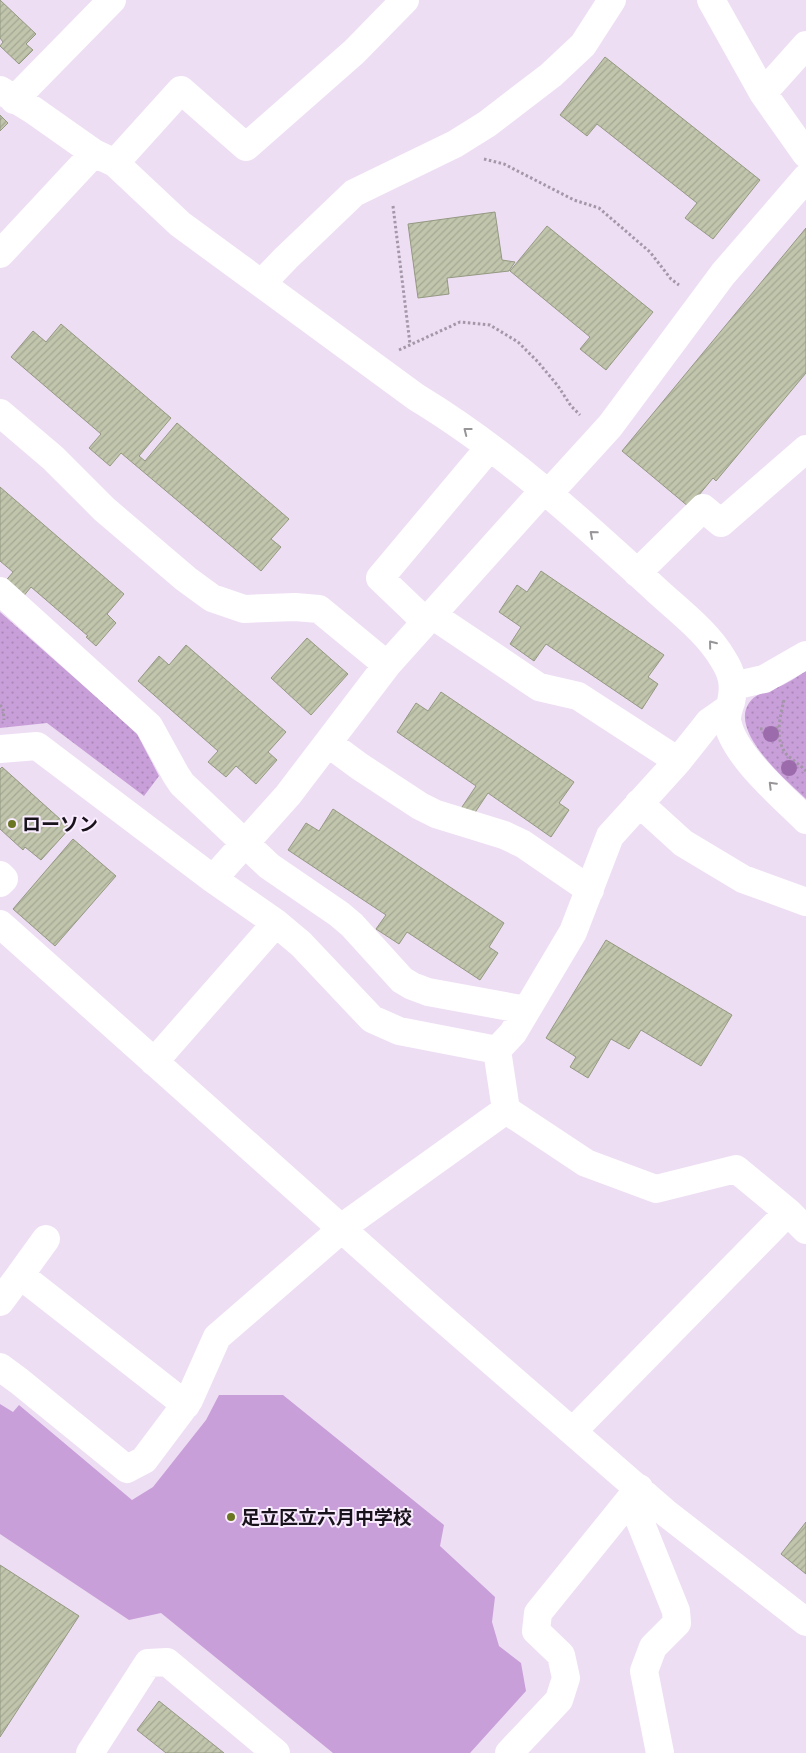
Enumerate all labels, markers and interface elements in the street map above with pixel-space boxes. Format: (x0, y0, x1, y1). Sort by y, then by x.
one-way arrow (464, 429, 473, 437)
one-way arrow (590, 531, 599, 540)
one-way arrow (709, 641, 718, 650)
one-way arrow (768, 782, 777, 791)
place label: ローソン (22, 812, 98, 837)
marker: ローソン (6, 818, 18, 830)
place label: 足立区立六月中学校 (241, 1505, 412, 1530)
marker: 足立区立六月中学校 (225, 1511, 237, 1523)

